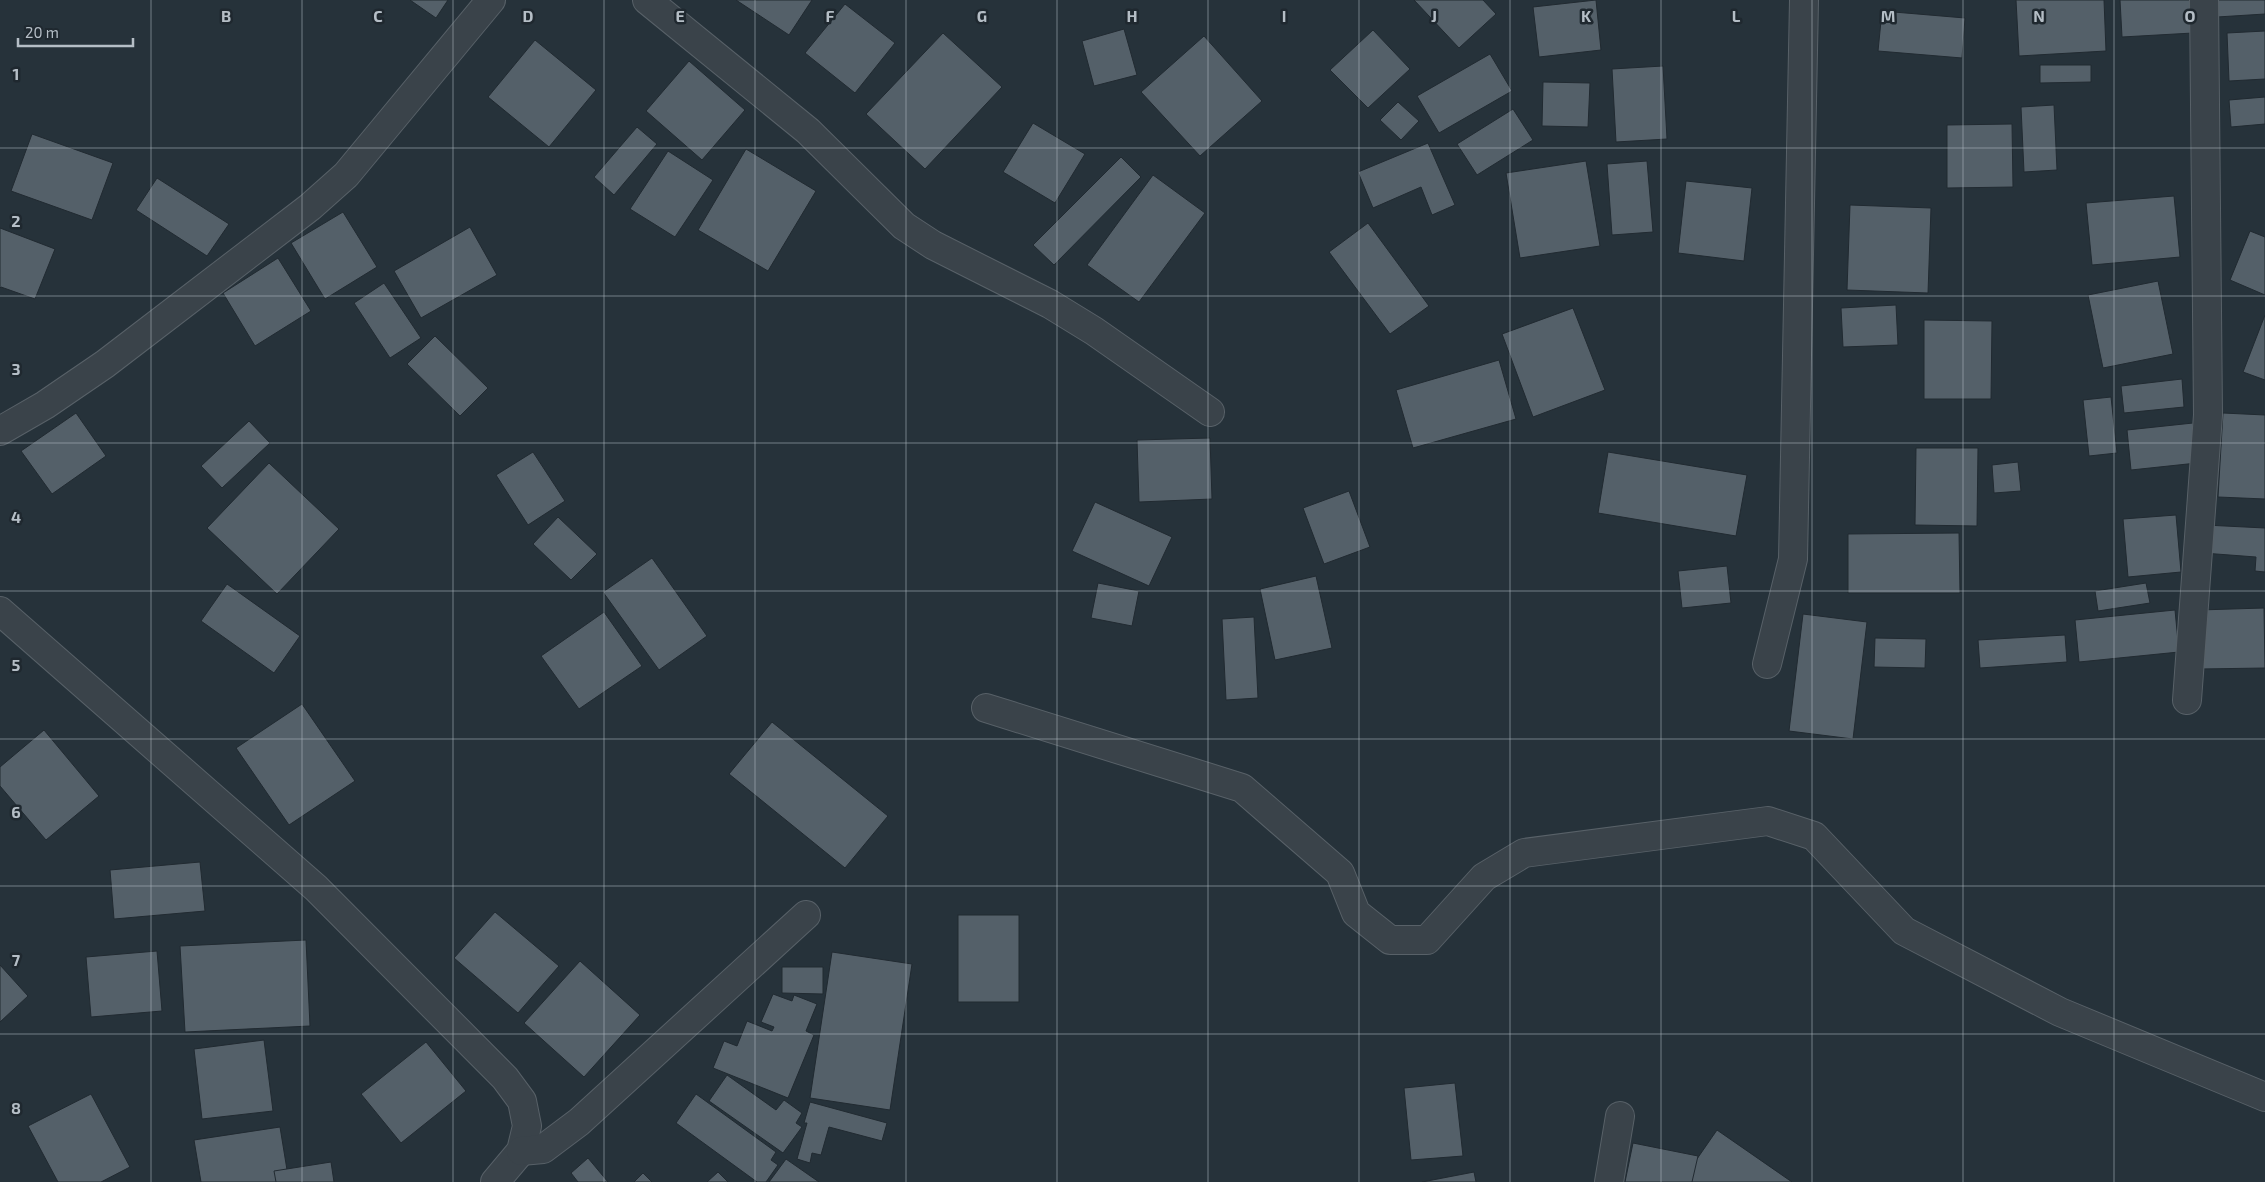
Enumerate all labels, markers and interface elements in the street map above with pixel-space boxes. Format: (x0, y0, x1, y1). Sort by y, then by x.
text: B (221, 6, 231, 25)
text: C (373, 6, 383, 25)
text: D (523, 6, 534, 25)
text: E (675, 6, 685, 25)
text: F (826, 6, 835, 25)
text: G (977, 6, 987, 25)
text: H (1126, 6, 1138, 25)
text: I (1282, 6, 1286, 25)
text: J (1431, 6, 1437, 25)
text: K (1581, 6, 1592, 25)
text: L (1732, 6, 1741, 25)
text: M (1881, 6, 1895, 25)
text: N (2033, 6, 2045, 25)
text: O (2184, 6, 2196, 25)
scale bar (18, 15, 132, 47)
text: 20 m (25, 23, 59, 41)
text: 1 (13, 64, 19, 83)
text: 2 (11, 211, 21, 230)
text: 3 (11, 359, 21, 378)
text: 4 (11, 507, 21, 526)
text: 5 (12, 655, 21, 674)
text: 6 (11, 802, 21, 821)
text: 7 (12, 950, 21, 969)
text: 8 (11, 1098, 21, 1117)

